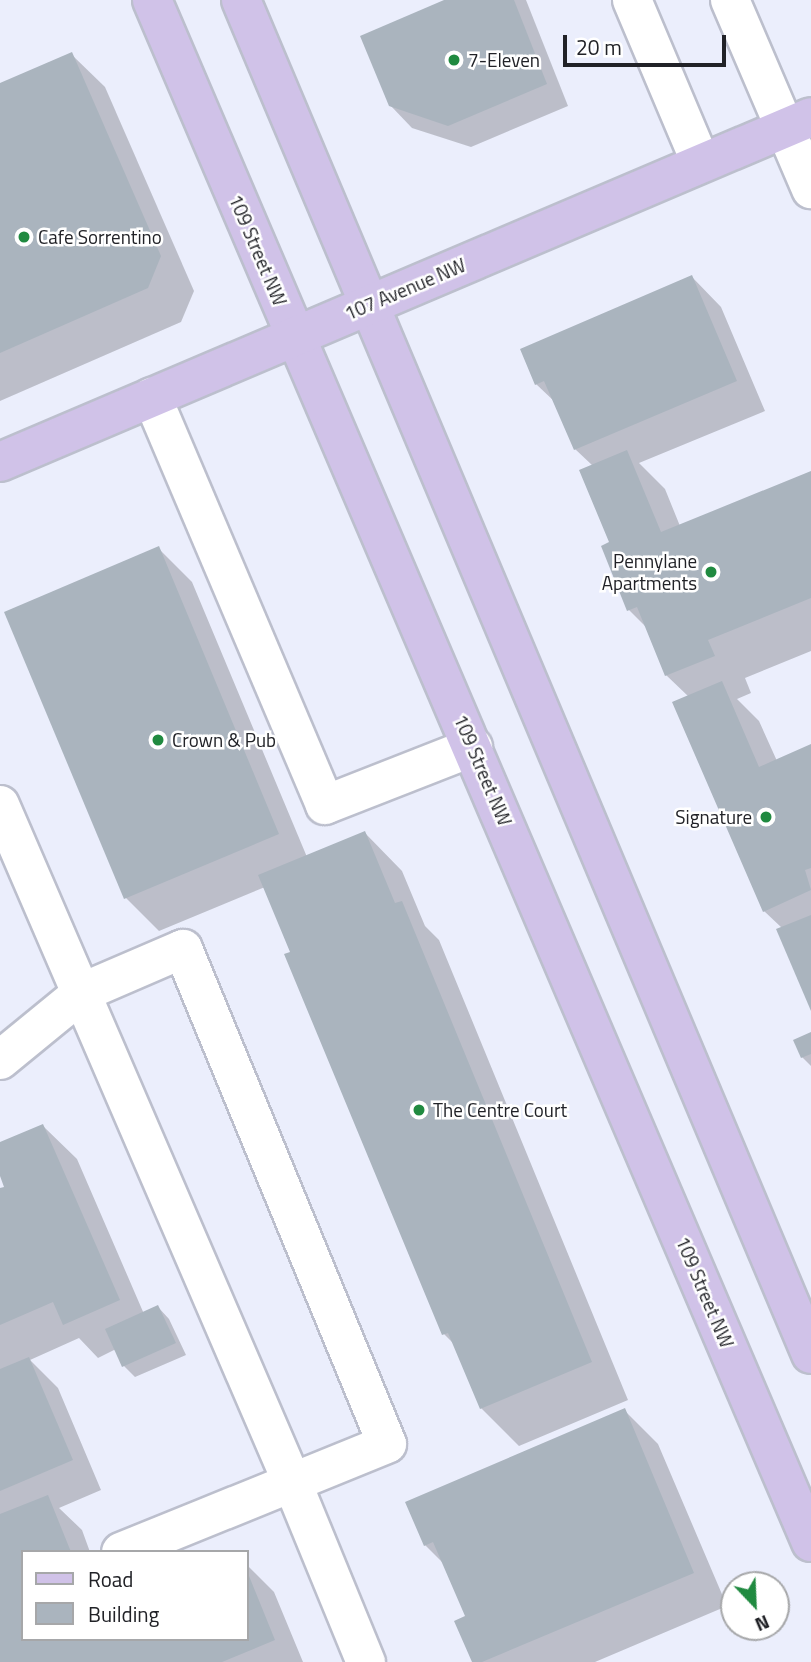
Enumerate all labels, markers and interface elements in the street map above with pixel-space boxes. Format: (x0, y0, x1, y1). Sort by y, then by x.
scale bar (566, 21, 729, 65)
text: 20 m (576, 31, 622, 63)
place label: 7-Eleven (468, 49, 540, 71)
marker: 7-Eleven (446, 52, 462, 68)
street label: 109 Street NW (224, 191, 292, 309)
place label: Cafe Sorrentino (38, 226, 162, 248)
marker: Cafe Sorrentino (16, 229, 32, 245)
street label: 107 Avenue NW (341, 253, 469, 325)
place label: Pennylane Apartments (602, 550, 697, 594)
marker: Pennylane Apartments (703, 564, 719, 580)
street label: 109 Street NW (449, 711, 517, 829)
place label: Crown & Pub (172, 729, 276, 751)
marker: Crown & Pub (150, 732, 166, 748)
place label: Signature (675, 806, 752, 828)
marker: Signature (758, 809, 774, 825)
place label: The Centre Court (433, 1099, 567, 1121)
marker: The Centre Court (411, 1102, 427, 1118)
street label: 109 Street NW (671, 1233, 739, 1351)
legend (21, 1550, 248, 1641)
text: Road (88, 1563, 133, 1595)
north arrow (720, 1571, 790, 1641)
text: Building (88, 1598, 159, 1630)
text: N (751, 1608, 774, 1640)

